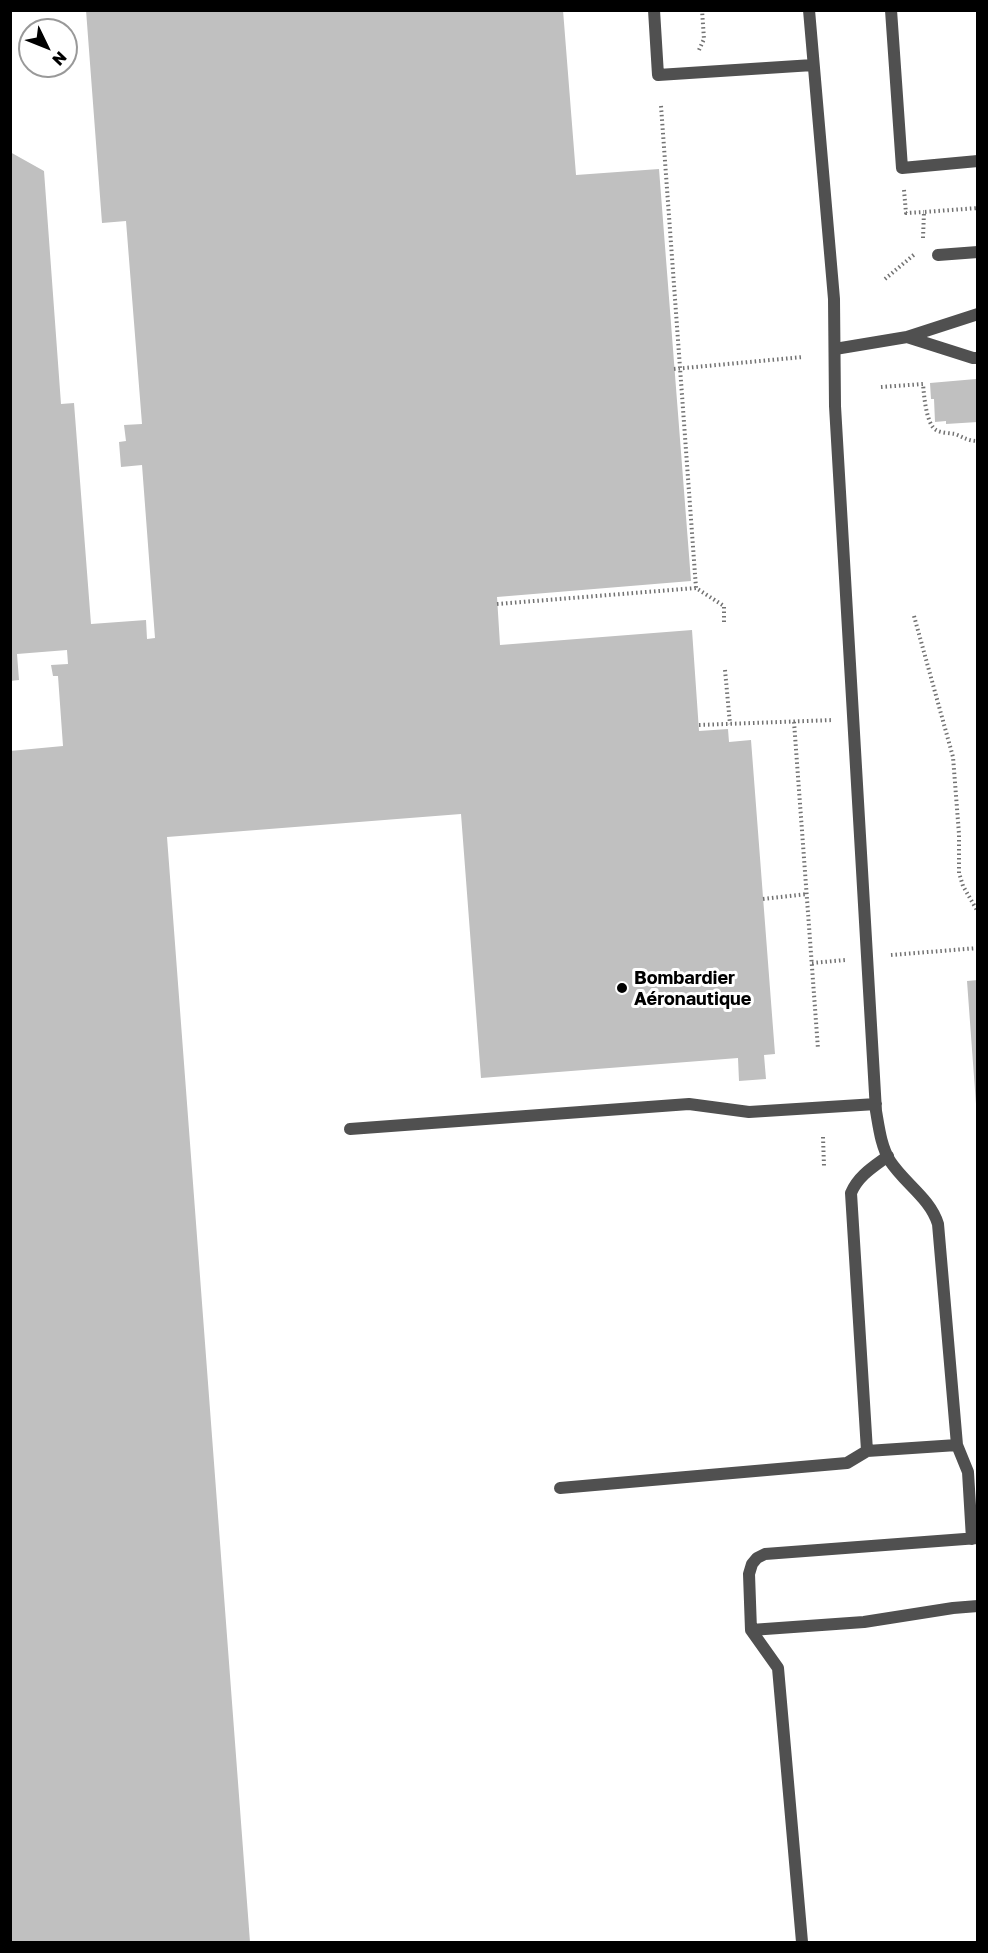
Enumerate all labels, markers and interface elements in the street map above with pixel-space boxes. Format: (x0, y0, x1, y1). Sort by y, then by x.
north arrow (18, 18, 78, 78)
text: N (48, 48, 71, 70)
place label: Bombardier Aéronautique (634, 967, 751, 1010)
marker: Bombardier Aéronautique (615, 981, 629, 995)

